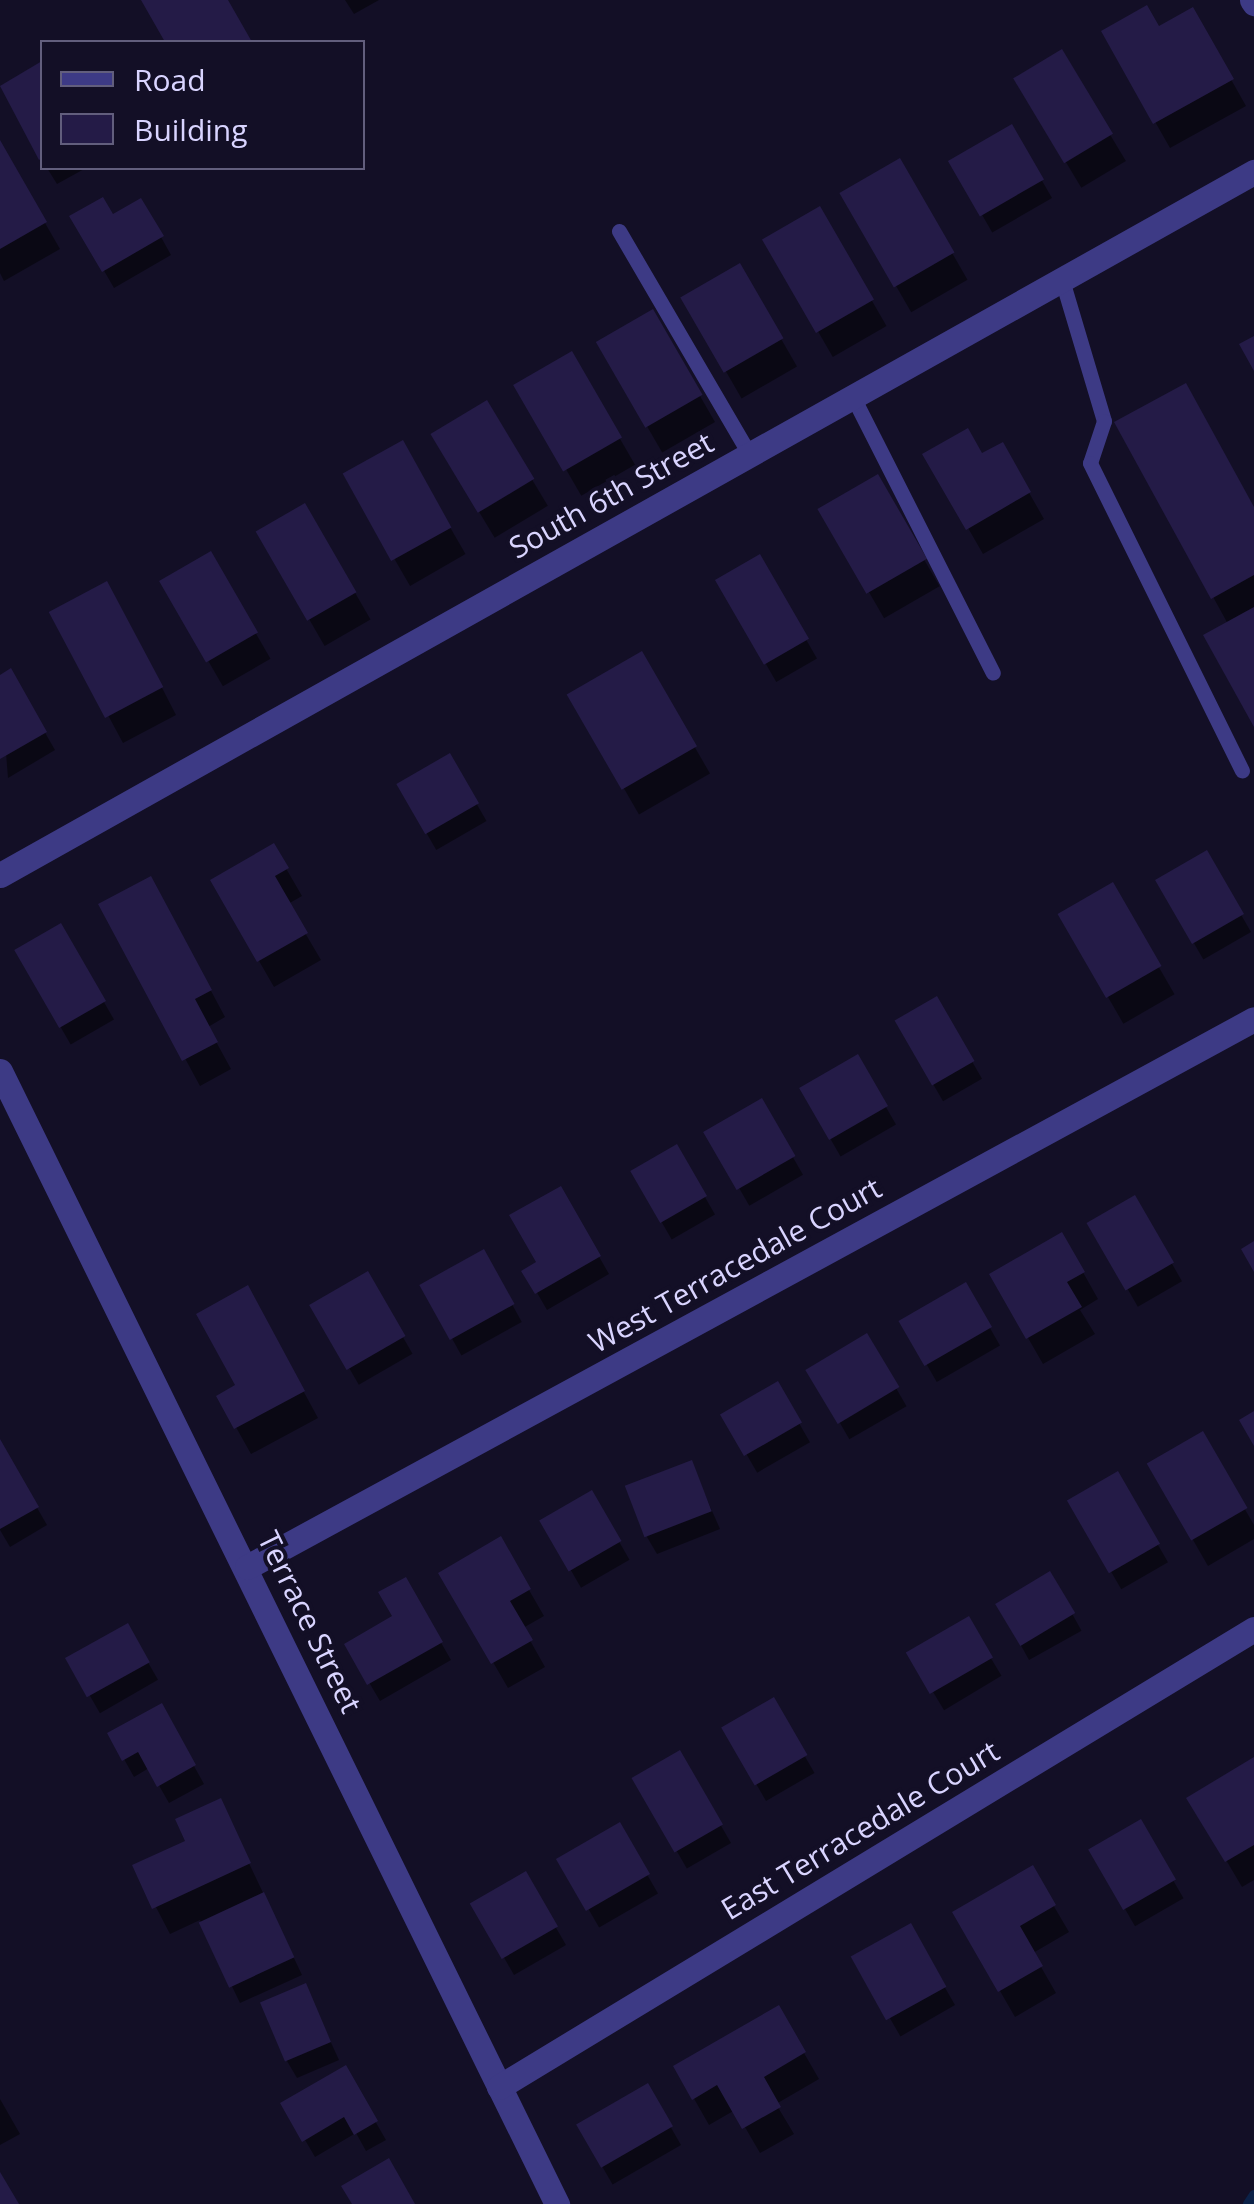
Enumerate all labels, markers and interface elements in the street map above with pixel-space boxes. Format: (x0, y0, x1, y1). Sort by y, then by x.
legend (40, 40, 365, 170)
text: Road (134, 59, 206, 100)
text: Building (134, 109, 248, 150)
street label: South 6th Street (503, 424, 719, 566)
street label: West Terracedale Court (583, 1170, 887, 1360)
street label: Terrace Street (251, 1525, 369, 1719)
street label: East Terracedale Court (715, 1733, 1005, 1927)

